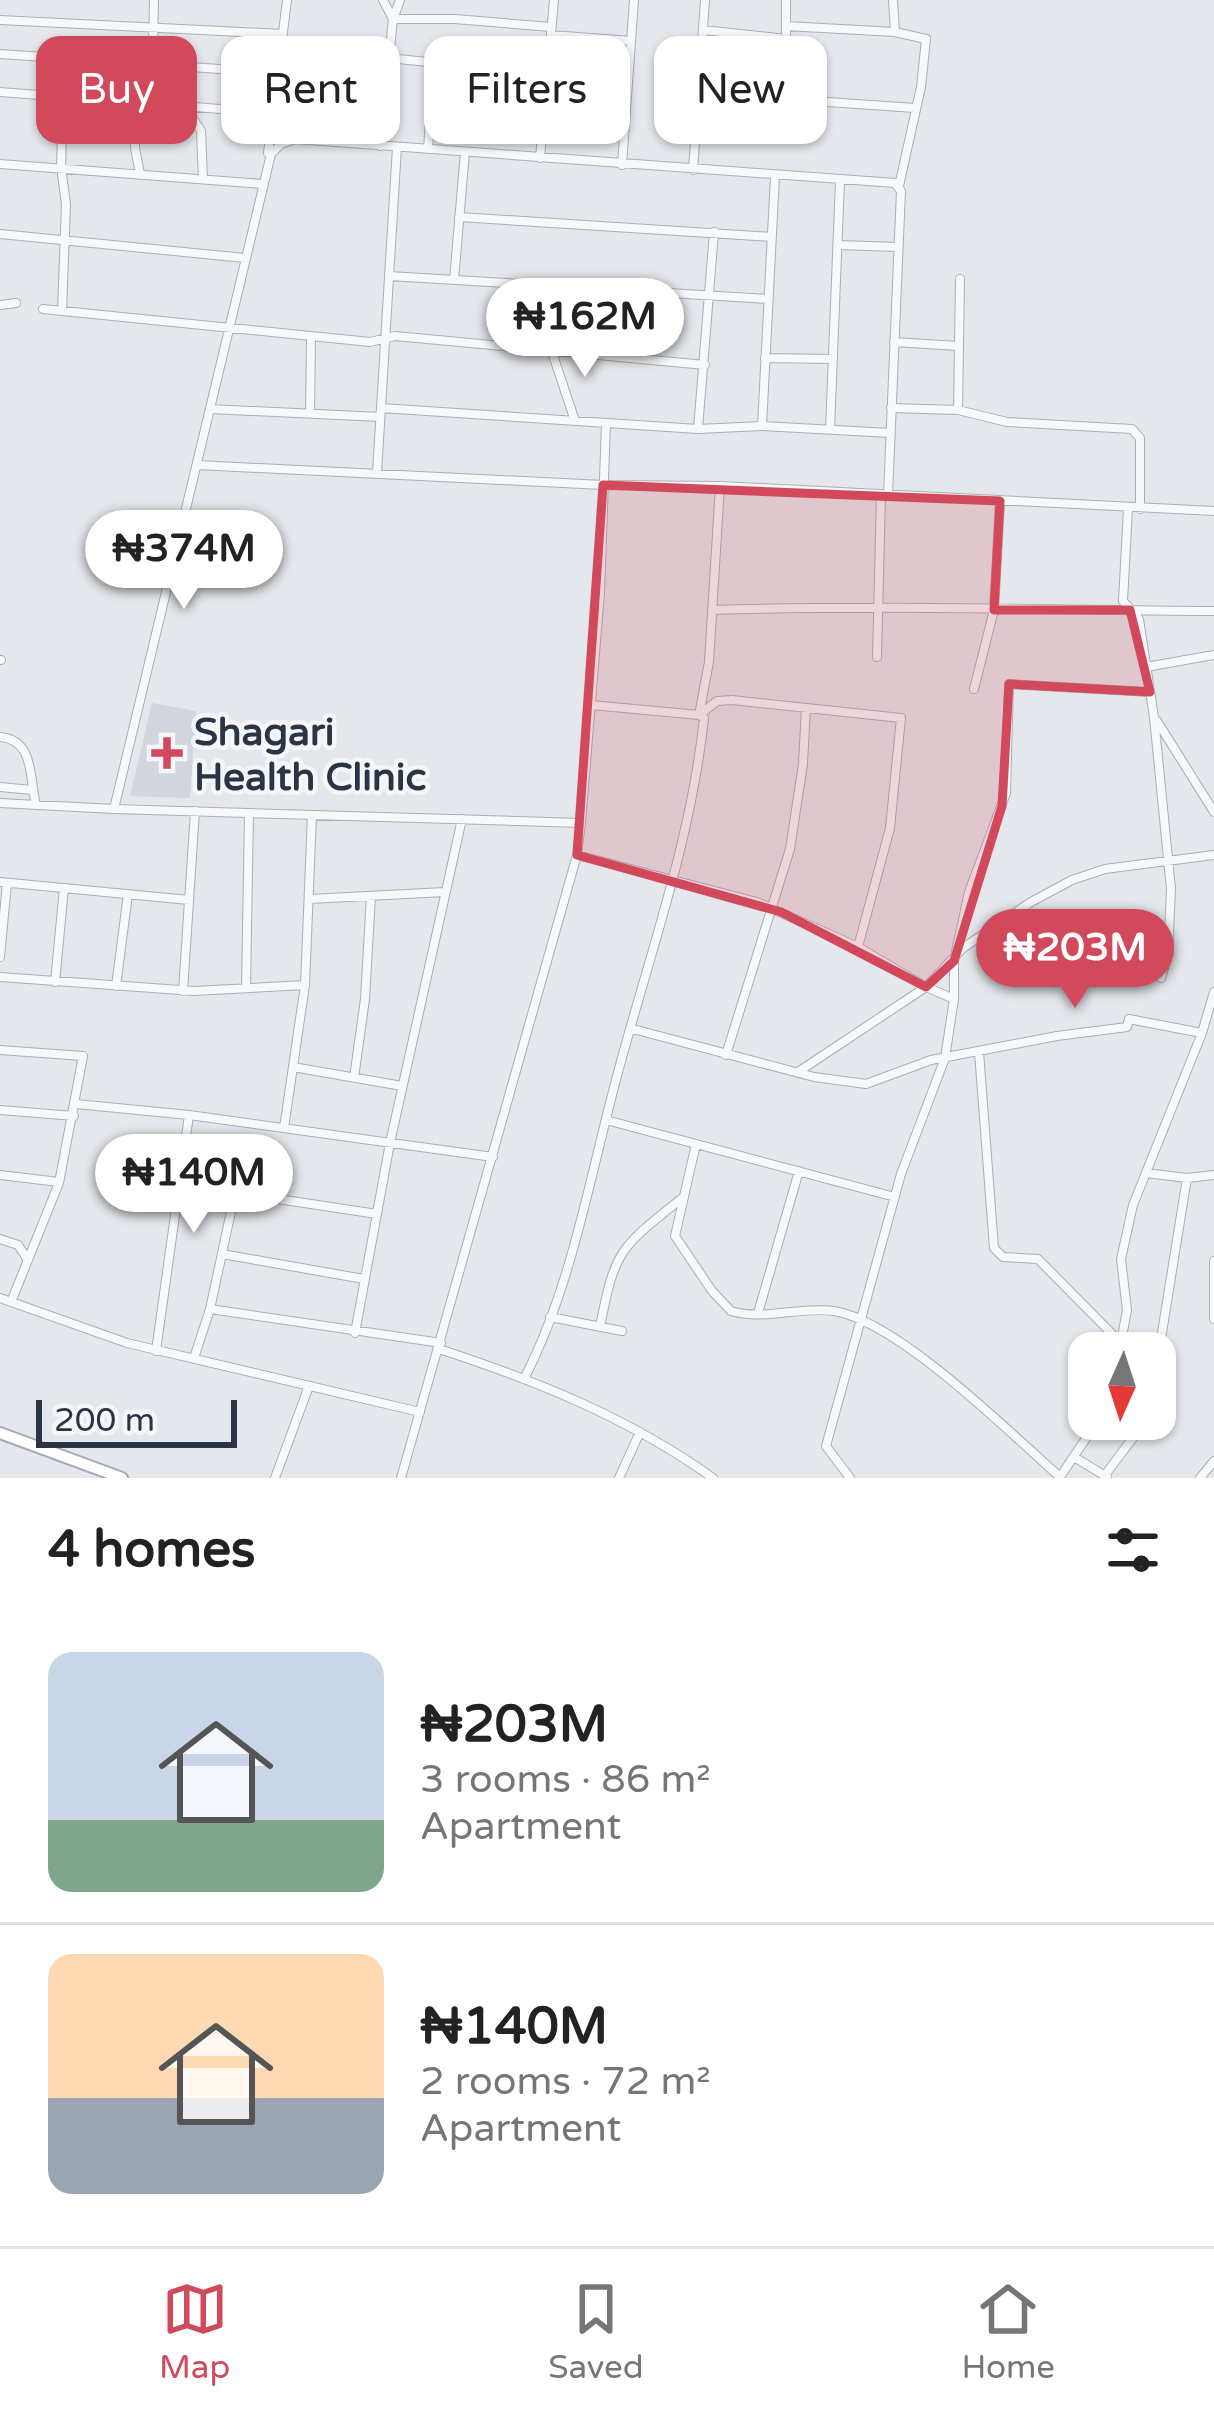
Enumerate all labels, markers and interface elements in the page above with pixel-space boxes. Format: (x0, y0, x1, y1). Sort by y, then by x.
chip: Buy (36, 36, 197, 144)
chip: Rent (221, 36, 400, 144)
chip: Filters (424, 36, 630, 144)
chip: New (654, 36, 827, 144)
pin: ₦162M (501, 278, 669, 380)
text: ₦162M (513, 293, 657, 340)
pin: ₦374M (100, 510, 268, 612)
text: ₦374M (112, 525, 256, 572)
place label: Shagari Health Clinic (194, 709, 426, 801)
marker: Shagari Health Clinic (151, 737, 183, 769)
pin: ₦203M (991, 909, 1159, 1011)
text: ₦203M (1003, 924, 1147, 971)
pin: ₦140M (110, 1134, 278, 1236)
text: ₦140M (122, 1149, 266, 1196)
north arrow (1068, 1332, 1176, 1440)
map controls (1068, 1332, 1176, 1440)
scale bar (36, 1394, 237, 1447)
text: 200 m (54, 1401, 155, 1440)
icon: filters (1100, 1517, 1166, 1583)
text: 4 homes (48, 1519, 256, 1581)
text: ₦203M (420, 1694, 608, 1756)
icon: home (144, 1700, 288, 1844)
text: 3 rooms · 86 m² (420, 1756, 711, 1803)
text: Apartment (420, 1803, 621, 1850)
text: ₦140M (420, 1996, 608, 2058)
icon: home (144, 2002, 288, 2146)
text: 2 rooms · 72 m² (420, 2058, 711, 2105)
text: Apartment (420, 2105, 621, 2152)
tab: Map (159, 2276, 230, 2387)
tab: Saved (548, 2276, 644, 2387)
tab: Home (962, 2276, 1055, 2387)

